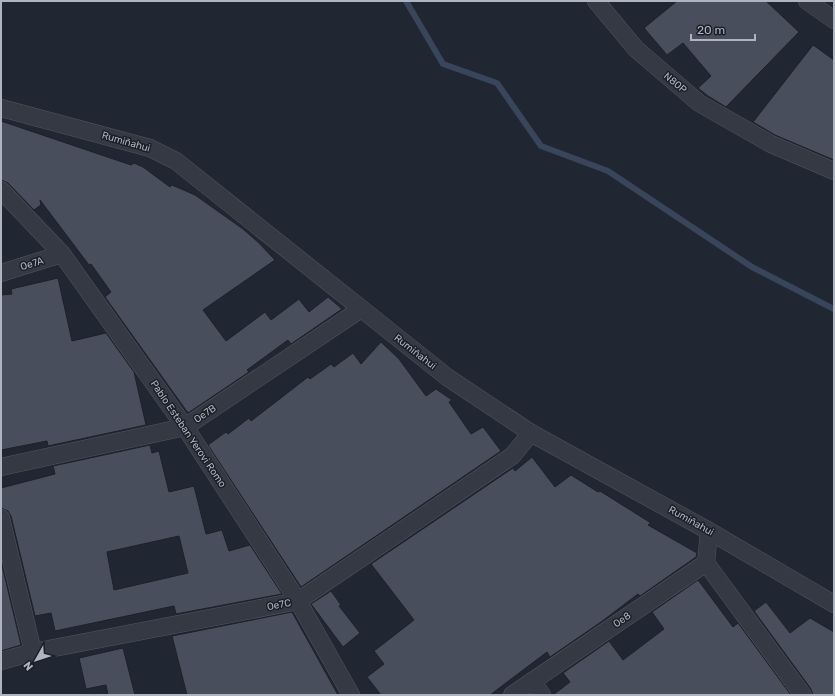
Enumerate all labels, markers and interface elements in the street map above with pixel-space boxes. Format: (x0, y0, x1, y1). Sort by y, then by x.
scale bar (691, 16, 755, 42)
text: 20 m (697, 23, 725, 37)
street label: N80P (661, 70, 689, 96)
street label: Rumiñahui (100, 129, 152, 155)
street label: Oe7A (19, 255, 45, 273)
street label: Rumiñahui (392, 332, 438, 372)
street label: Pablo Esteban Yerovi Romo (148, 378, 228, 490)
street label: Oe7B (192, 402, 219, 426)
street label: Rumiñahui (666, 504, 716, 538)
street label: Oe7C (266, 597, 292, 613)
street label: Oe8 (611, 610, 633, 630)
north arrow (16, 640, 56, 680)
text: N (21, 659, 36, 673)

